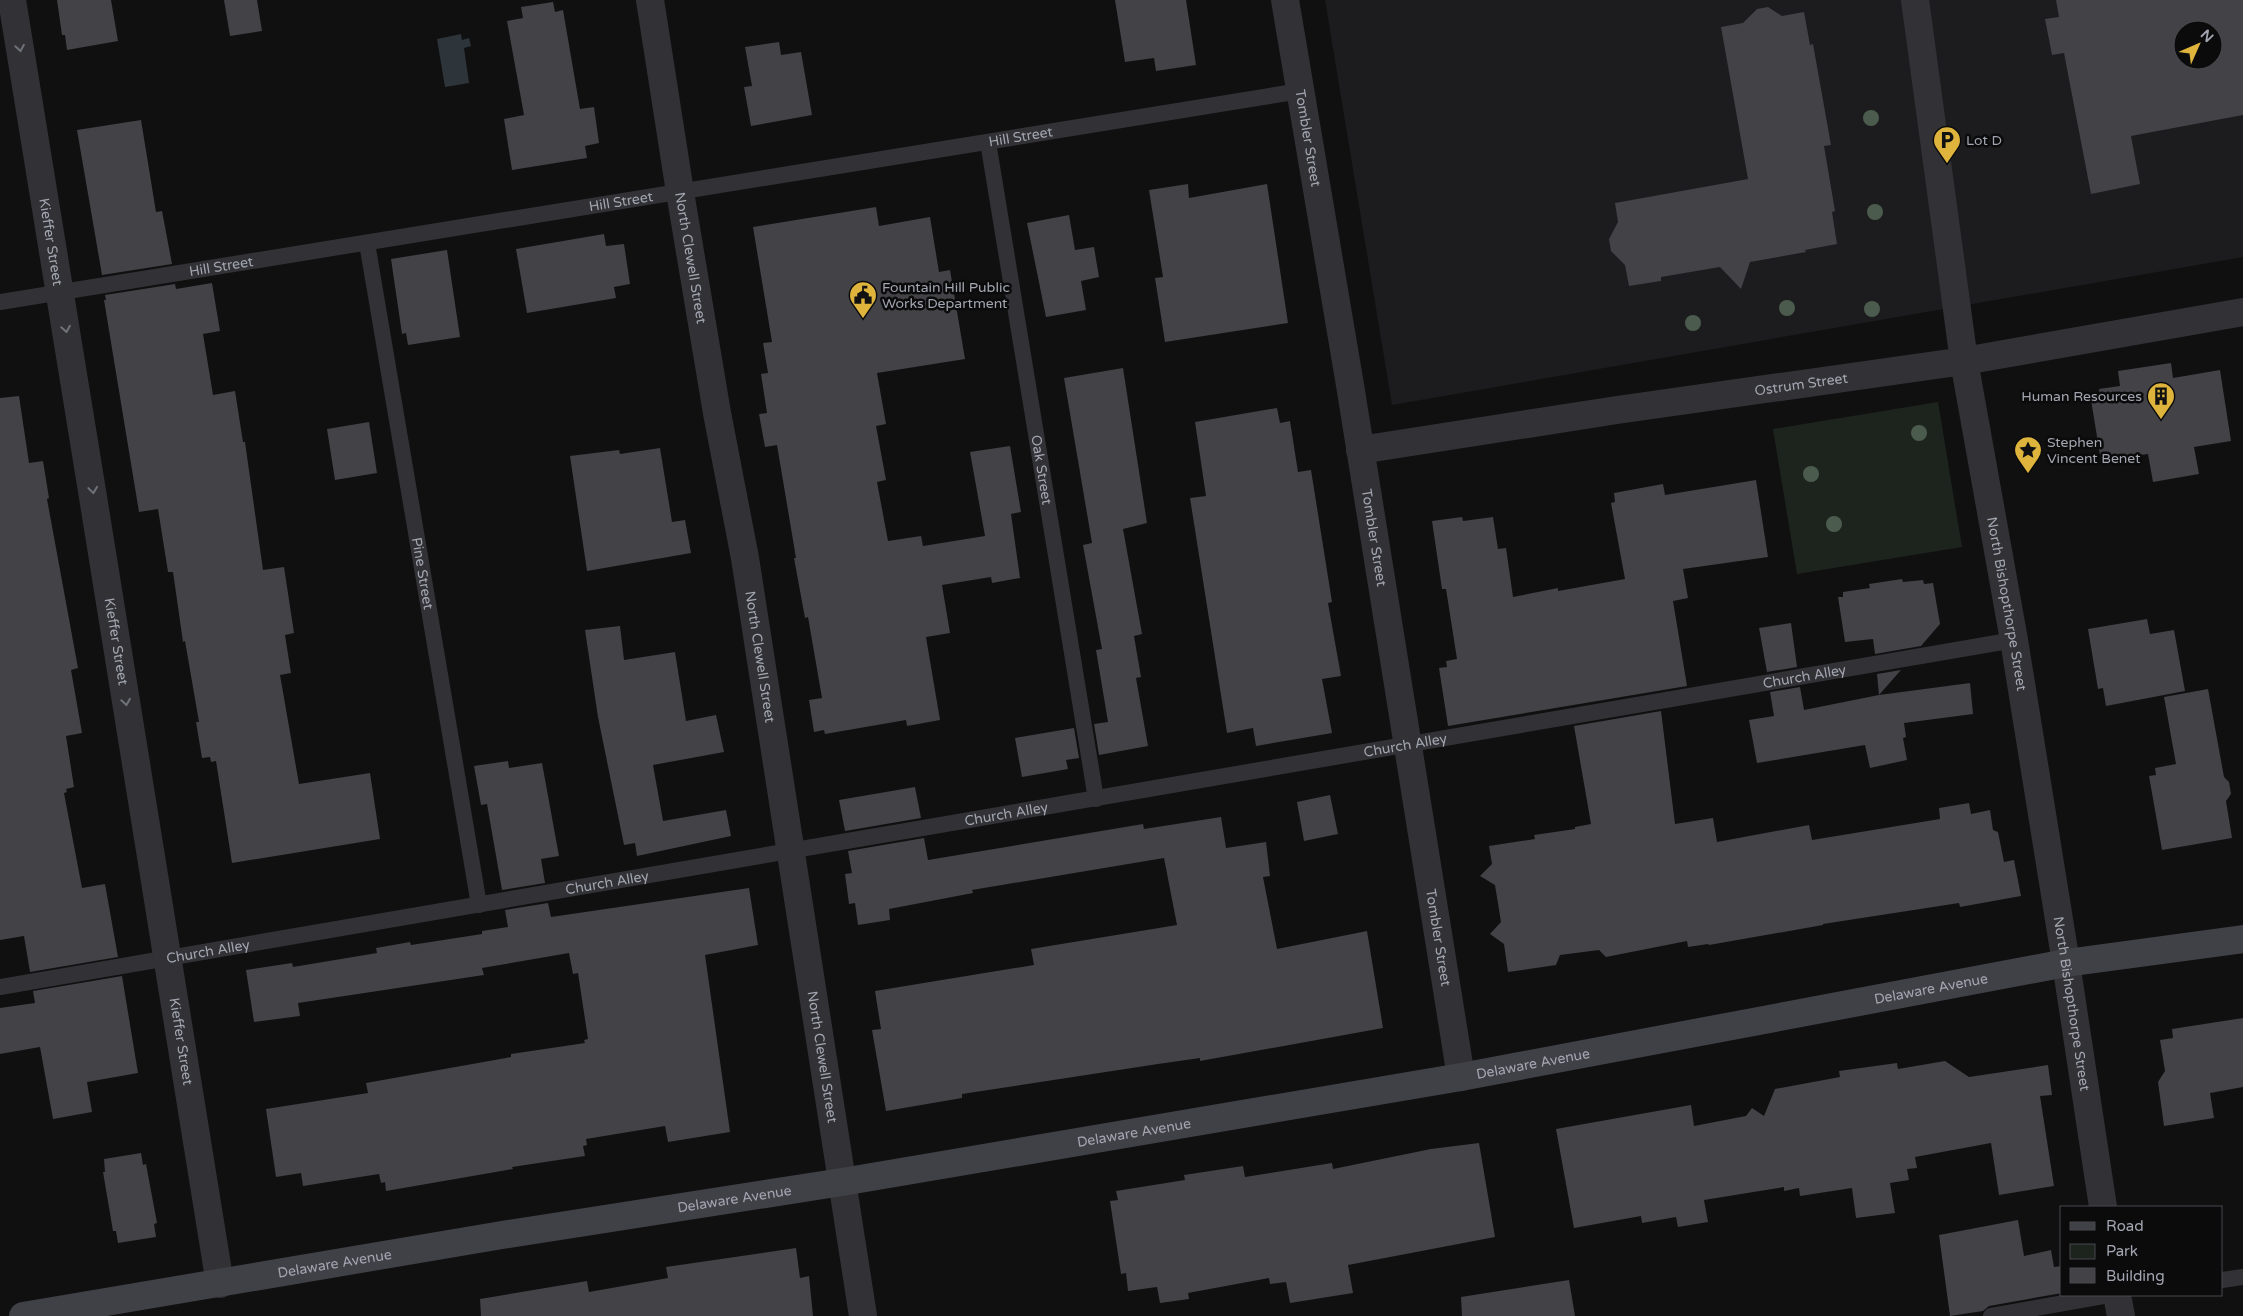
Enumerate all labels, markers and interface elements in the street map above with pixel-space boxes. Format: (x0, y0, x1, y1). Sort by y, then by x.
north arrow (2173, 20, 2223, 70)
text: N (2197, 26, 2217, 46)
one-way arrow (14, 44, 25, 52)
street label: Tombler Street (1292, 88, 1325, 189)
street label: Hill Street (987, 123, 1055, 150)
parking icon: Lot D (1932, 125, 1962, 164)
place label: Lot D (1966, 132, 2002, 149)
street label: Hill Street (588, 188, 655, 215)
street label: North Clewell Street (672, 191, 710, 325)
street label: Kieffer Street (36, 197, 67, 287)
street label: Hill Street (188, 252, 255, 280)
place label: Fountain Hill Public Works Department (882, 279, 1010, 312)
public building icon: Fountain Hill Public Works Department (848, 280, 878, 319)
one-way arrow (60, 325, 70, 334)
street label: Ostrum Street (1753, 369, 1849, 399)
building icon: Human Resources (2146, 381, 2176, 420)
place label: Human Resources (2021, 388, 2142, 405)
street label: Oak Street (1028, 433, 1056, 506)
place label: Stephen Vincent Benet (2047, 434, 2141, 467)
place icon: Stephen Vincent Benet (2013, 435, 2043, 474)
one-way arrow (88, 485, 98, 494)
street label: Tombler Street (1358, 488, 1391, 588)
street label: North Bishopthorpe Street (1984, 516, 2031, 693)
street label: Pine Street (408, 536, 437, 611)
street label: North Clewell Street (742, 590, 779, 724)
street label: Kieffer Street (101, 597, 132, 687)
street label: Church Alley (1761, 660, 1848, 692)
one-way arrow (121, 698, 131, 706)
street label: Church Alley (1362, 729, 1449, 760)
street label: Church Alley (963, 798, 1050, 829)
street label: Church Alley (564, 867, 651, 898)
street label: Tombler Street (1422, 888, 1455, 988)
street label: North Bishopthorpe Street (2050, 915, 2094, 1093)
street label: Church Alley (165, 936, 251, 967)
street label: Delaware Avenue (1873, 969, 1989, 1007)
street label: North Clewell Street (804, 990, 841, 1125)
street label: Kieffer Street (166, 996, 197, 1087)
street label: Delaware Avenue (1475, 1044, 1591, 1082)
street label: Delaware Avenue (1076, 1114, 1192, 1150)
street label: Delaware Avenue (676, 1181, 793, 1216)
legend (2060, 1206, 2223, 1296)
text: Road (2106, 1217, 2144, 1235)
text: Park (2106, 1242, 2138, 1260)
street label: Delaware Avenue (276, 1245, 393, 1281)
text: Building (2106, 1267, 2165, 1285)

